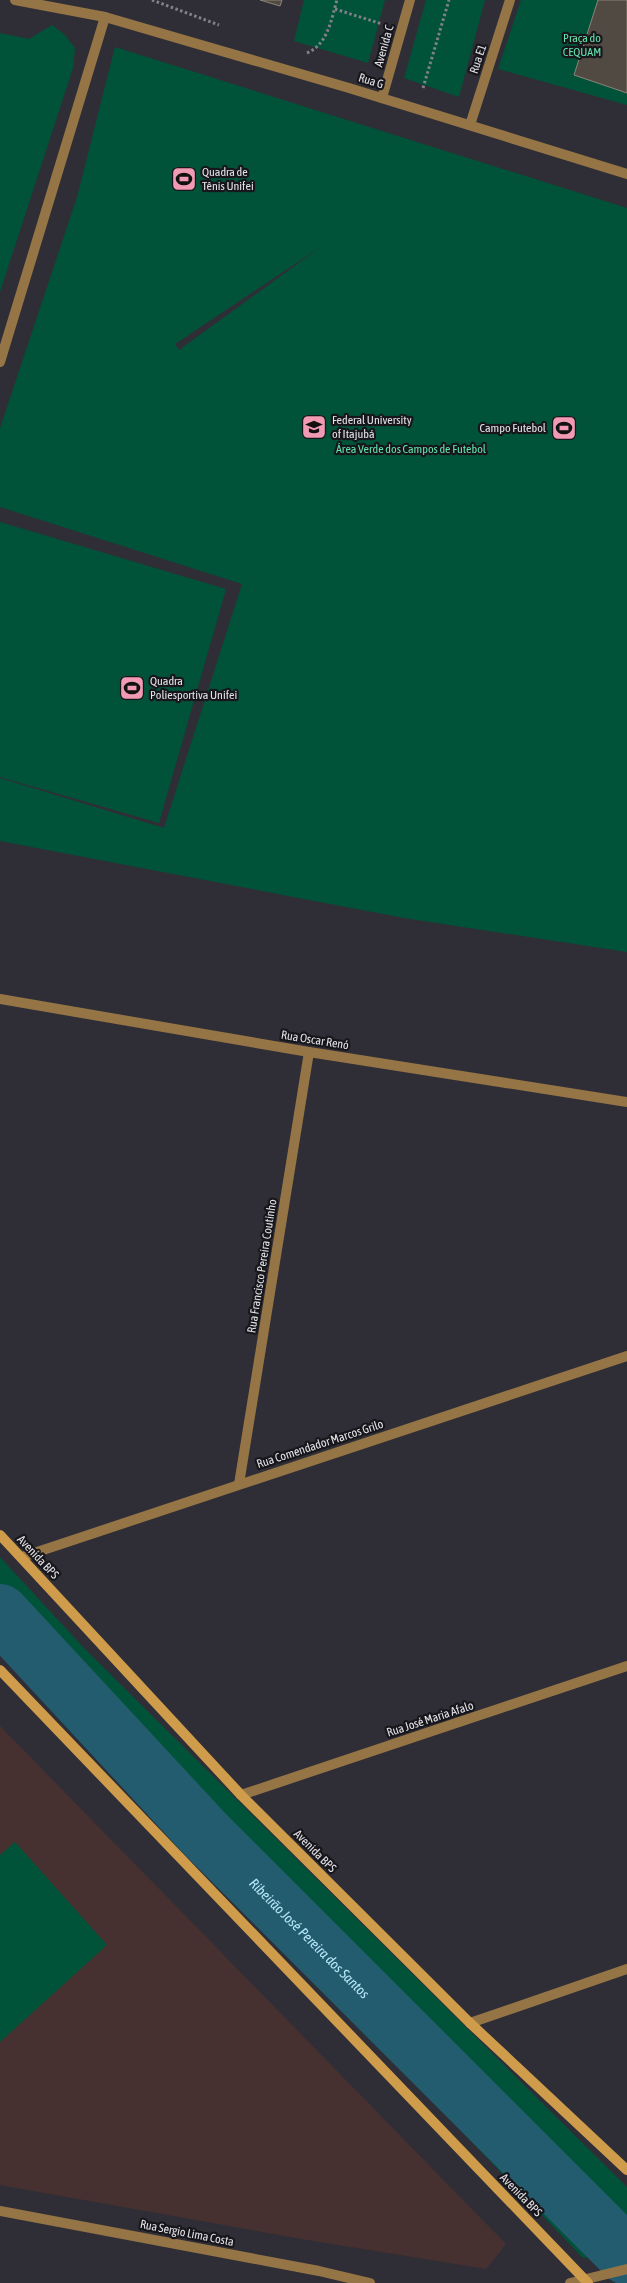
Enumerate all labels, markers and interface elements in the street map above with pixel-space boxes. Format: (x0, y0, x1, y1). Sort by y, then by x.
street label: Avenida C (371, 23, 397, 69)
park label: Praça do CEQUAM (563, 31, 601, 59)
street label: Rua E1 (467, 42, 489, 75)
street label: Rua G (357, 71, 385, 91)
place label: Quadra de Tênis Unifei (202, 165, 254, 193)
sports icon: Quadra de Tênis Unifei (171, 166, 197, 192)
place label: Federal University of Itajubá (332, 413, 412, 441)
school or university icon: Federal University of Itajubá (301, 414, 327, 440)
sports icon: Campo Futebol (551, 415, 577, 441)
place label: Campo Futebol (480, 421, 547, 435)
park label: Área Verde dos Campos de Futebol (336, 442, 487, 456)
place label: Quadra Poliesportiva Unifei (150, 674, 237, 702)
sports icon: Quadra Poliesportiva Unifei (119, 675, 145, 701)
street label: Rua Oscar Renó (280, 1028, 350, 1052)
street label: Rua Francisco Pereira Coutinho (245, 1198, 280, 1334)
street label: Rua Comendador Marcos Grilo (255, 1417, 385, 1471)
street label: Avenida BPS (14, 1532, 62, 1582)
street label: Rua José Maria Afalo (385, 1698, 476, 1740)
street label: Avenida BPS (291, 1827, 339, 1875)
water label: Ribeirão José Pereira dos Santos (246, 1875, 373, 2002)
street label: Avenida BPS (497, 2171, 545, 2219)
street label: Rua Sergio Lima Costa (139, 2217, 235, 2249)

